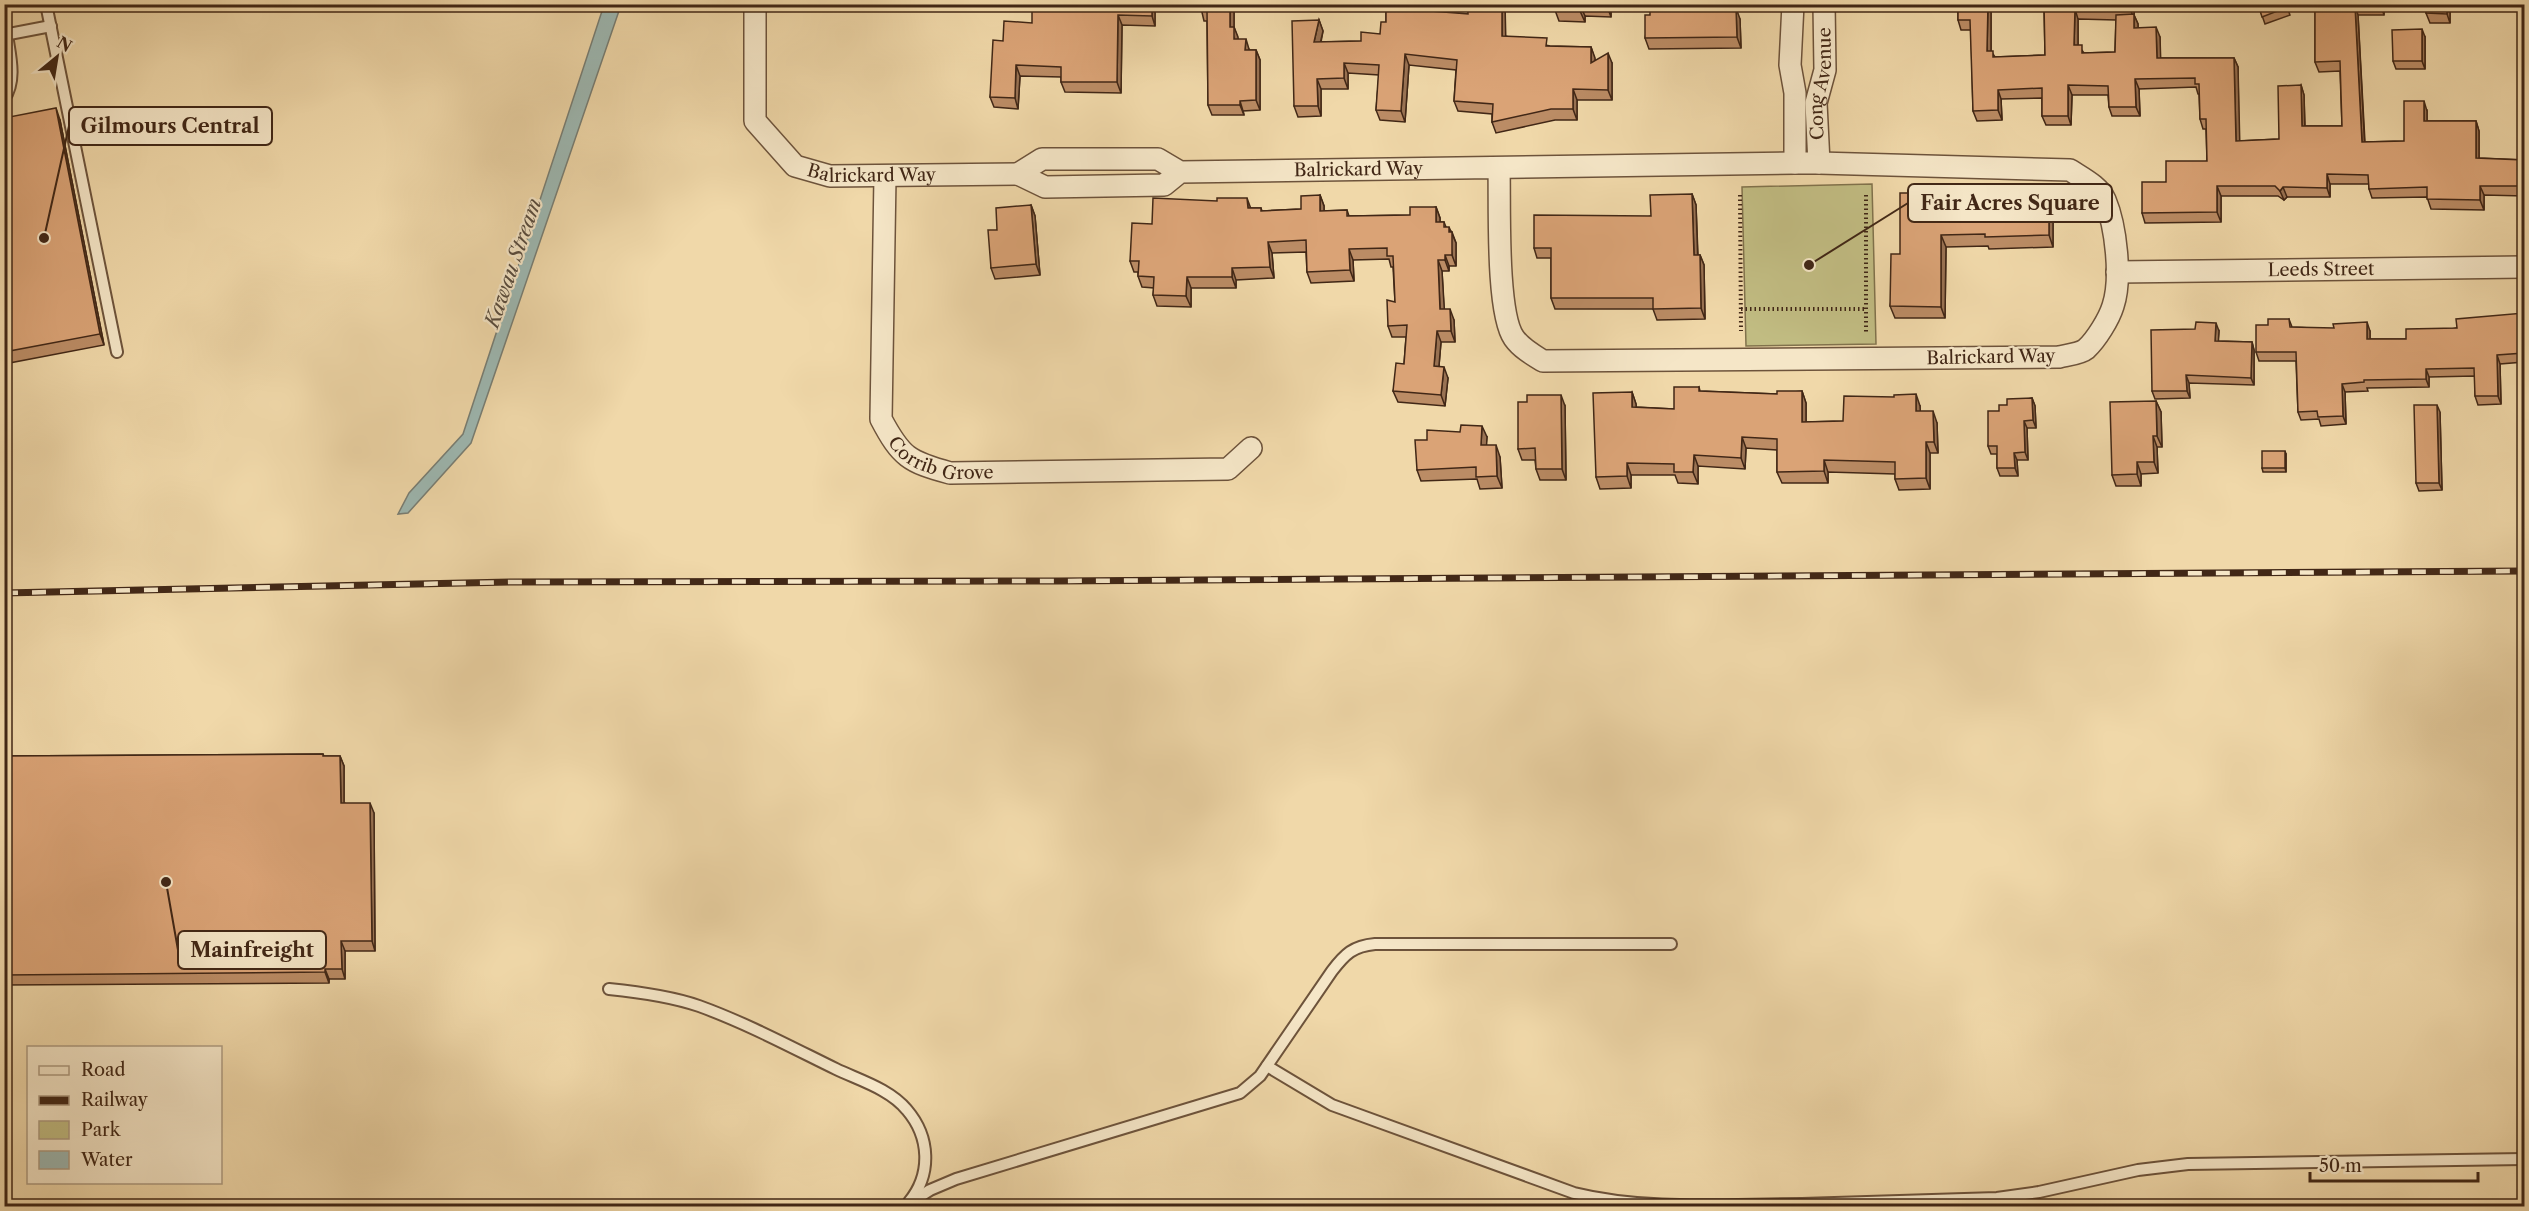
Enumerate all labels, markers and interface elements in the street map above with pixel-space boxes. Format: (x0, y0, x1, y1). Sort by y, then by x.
north arrow (27, 27, 87, 87)
street label: Cong Avenue (1805, 27, 1836, 140)
text: N (53, 32, 76, 56)
callout: Gilmours Central (69, 107, 272, 145)
text: Gilmours Central (80, 114, 260, 138)
street label: Balrickard Way (1294, 157, 1424, 181)
street label: Balrickard Way (805, 159, 937, 187)
callout: Fair Acres Square (1908, 184, 2112, 222)
text: Fair Acres Square (1920, 191, 2100, 215)
water label: Kawau Stream (479, 195, 546, 333)
street label: Leeds Street (2268, 258, 2375, 281)
street label: Balrickard Way (1926, 345, 2057, 369)
street label: Corrib Grove (883, 432, 994, 485)
callout: Mainfreight (178, 931, 326, 969)
text: Mainfreight (190, 938, 314, 962)
legend (27, 1046, 222, 1184)
text: Road (81, 1059, 126, 1081)
text: Railway (81, 1089, 149, 1111)
text: Park (81, 1119, 122, 1141)
scale bar (2310, 1145, 2478, 1183)
text: Water (80, 1149, 133, 1171)
text: 50 m (2319, 1155, 2362, 1177)

